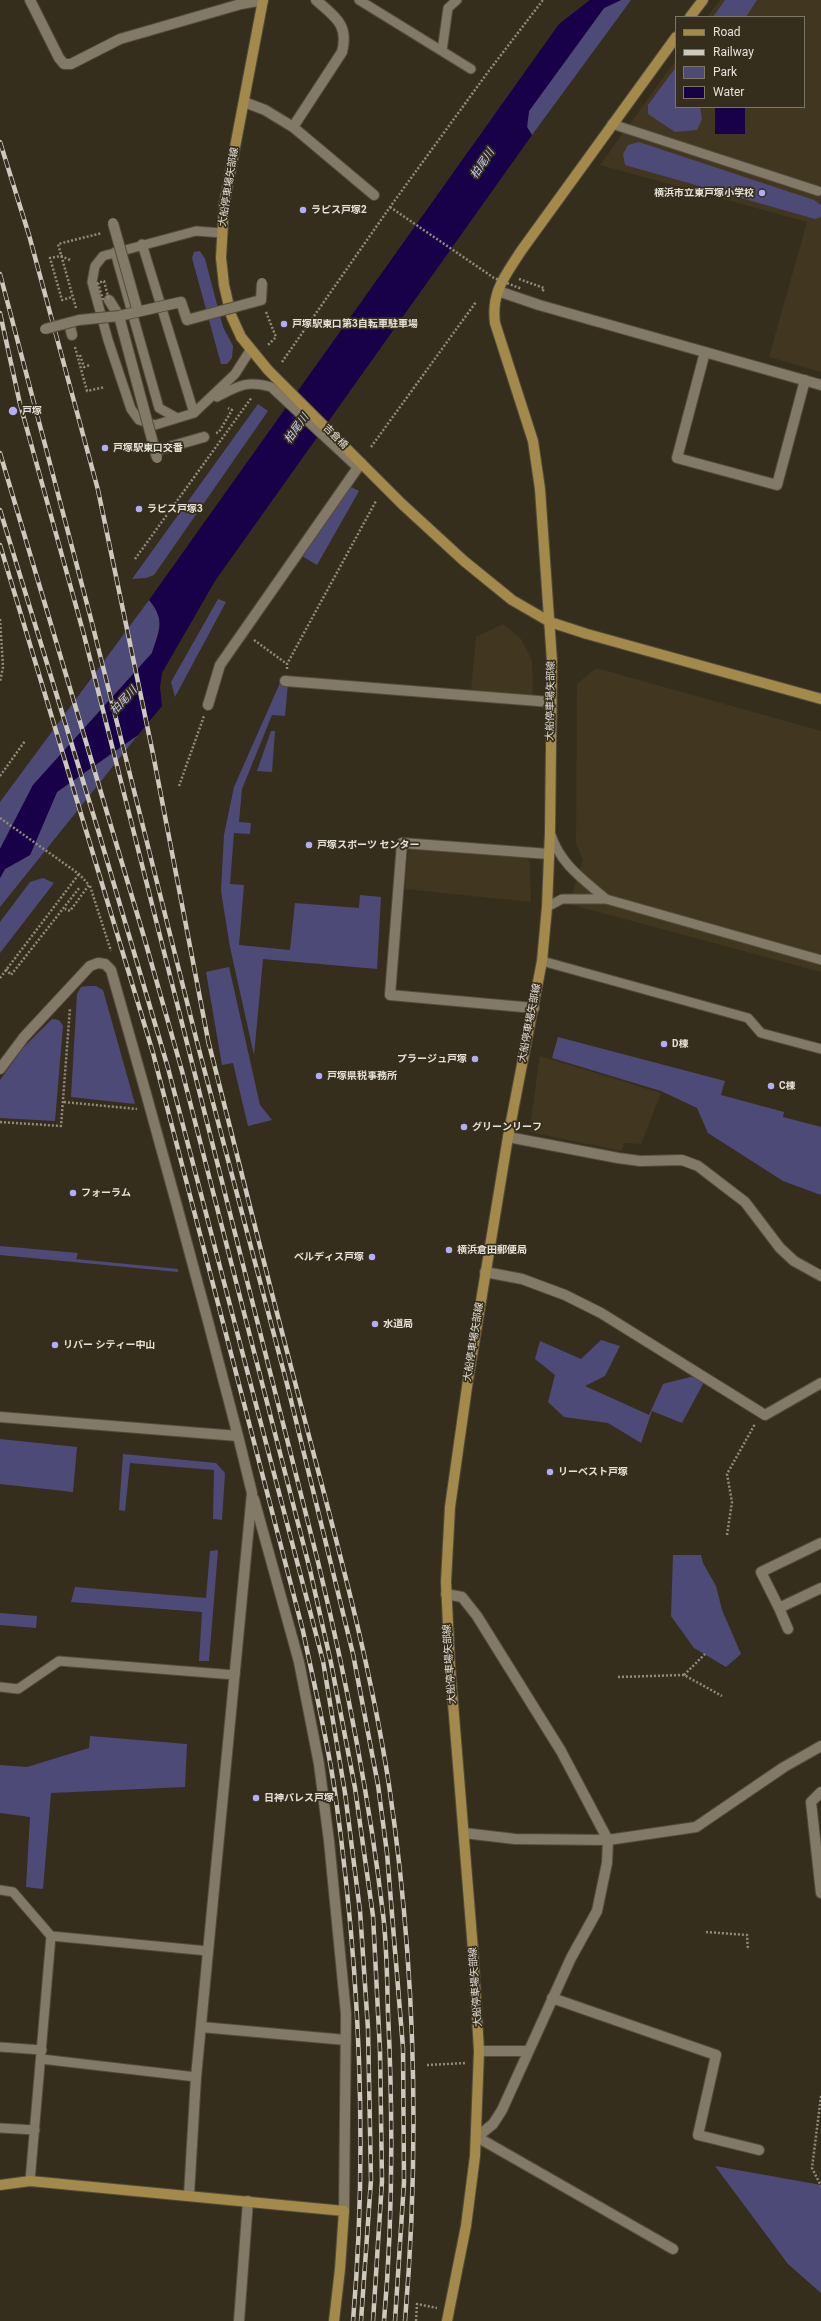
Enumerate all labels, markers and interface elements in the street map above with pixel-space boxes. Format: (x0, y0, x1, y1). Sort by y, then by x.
legend (675, 16, 805, 108)
text: Road (713, 25, 741, 39)
text: Railway (713, 45, 754, 59)
text: Park (713, 65, 737, 79)
text: Water (713, 85, 744, 99)
street label: 大船停車場矢部線 (217, 147, 241, 227)
water label: 柏尾川 (468, 147, 498, 181)
place label: 横浜市立東戸塚小学校 (654, 187, 754, 199)
marker: 横浜市立東戸塚小学校 (757, 188, 767, 198)
place label: ラピス戸塚2 (311, 204, 367, 216)
marker: ラピス戸塚2 (298, 205, 308, 215)
place label: 戸塚駅東口第3自転車駐車場 (292, 318, 418, 330)
marker: 戸塚駅東口第3自転車駐車場 (279, 319, 289, 329)
marker: 戸塚 (7, 405, 19, 417)
place label: 戸塚 (22, 405, 42, 417)
water label: 柏尾川 (282, 412, 312, 446)
street label: 吉倉橋 (320, 422, 350, 452)
place label: 戸塚駅東口交番 (113, 442, 183, 454)
marker: 戸塚駅東口交番 (100, 443, 110, 453)
place label: ラピス戸塚3 (147, 503, 203, 515)
marker: ラピス戸塚3 (134, 504, 144, 514)
street label: 大船停車場矢部線 (544, 661, 558, 741)
water label: 柏尾川 (108, 684, 140, 718)
place label: 戸塚スポーツ センター (317, 839, 419, 851)
marker: 戸塚スポーツ センター (304, 840, 314, 850)
street label: 大船停車場矢部線 (516, 983, 544, 1063)
place label: D棟 (672, 1038, 688, 1050)
marker: D棟 (659, 1039, 669, 1049)
place label: プラージュ戸塚 (397, 1053, 467, 1065)
marker: プラージュ戸塚 (470, 1054, 480, 1064)
place label: 戸塚県税事務所 (327, 1070, 397, 1082)
marker: 戸塚県税事務所 (314, 1071, 324, 1081)
place label: C棟 (779, 1080, 796, 1092)
marker: C棟 (766, 1081, 776, 1091)
place label: グリーンリーフ (472, 1121, 542, 1133)
marker: グリーンリーフ (459, 1122, 469, 1132)
place label: フォーラム (81, 1187, 131, 1199)
marker: フォーラム (68, 1188, 78, 1198)
place label: 横浜倉田郵便局 (457, 1244, 527, 1256)
marker: 横浜倉田郵便局 (444, 1245, 454, 1255)
place label: ベルディス戸塚 (294, 1251, 364, 1263)
marker: ベルディス戸塚 (367, 1252, 377, 1262)
street label: 大船停車場矢部線 (462, 1302, 486, 1382)
place label: 水道局 (383, 1318, 413, 1330)
marker: 水道局 (370, 1319, 380, 1329)
place label: リバー シティー中山 (63, 1339, 155, 1351)
marker: リバー シティー中山 (50, 1340, 60, 1350)
place label: リーベスト戸塚 (558, 1466, 628, 1478)
marker: リーベスト戸塚 (545, 1467, 555, 1477)
street label: 大船停車場矢部線 (441, 1624, 459, 1704)
place label: 日神パレス戸塚 (264, 1792, 334, 1804)
marker: 日神パレス戸塚 (251, 1793, 261, 1803)
street label: 大船停車場矢部線 (467, 1947, 485, 2027)

